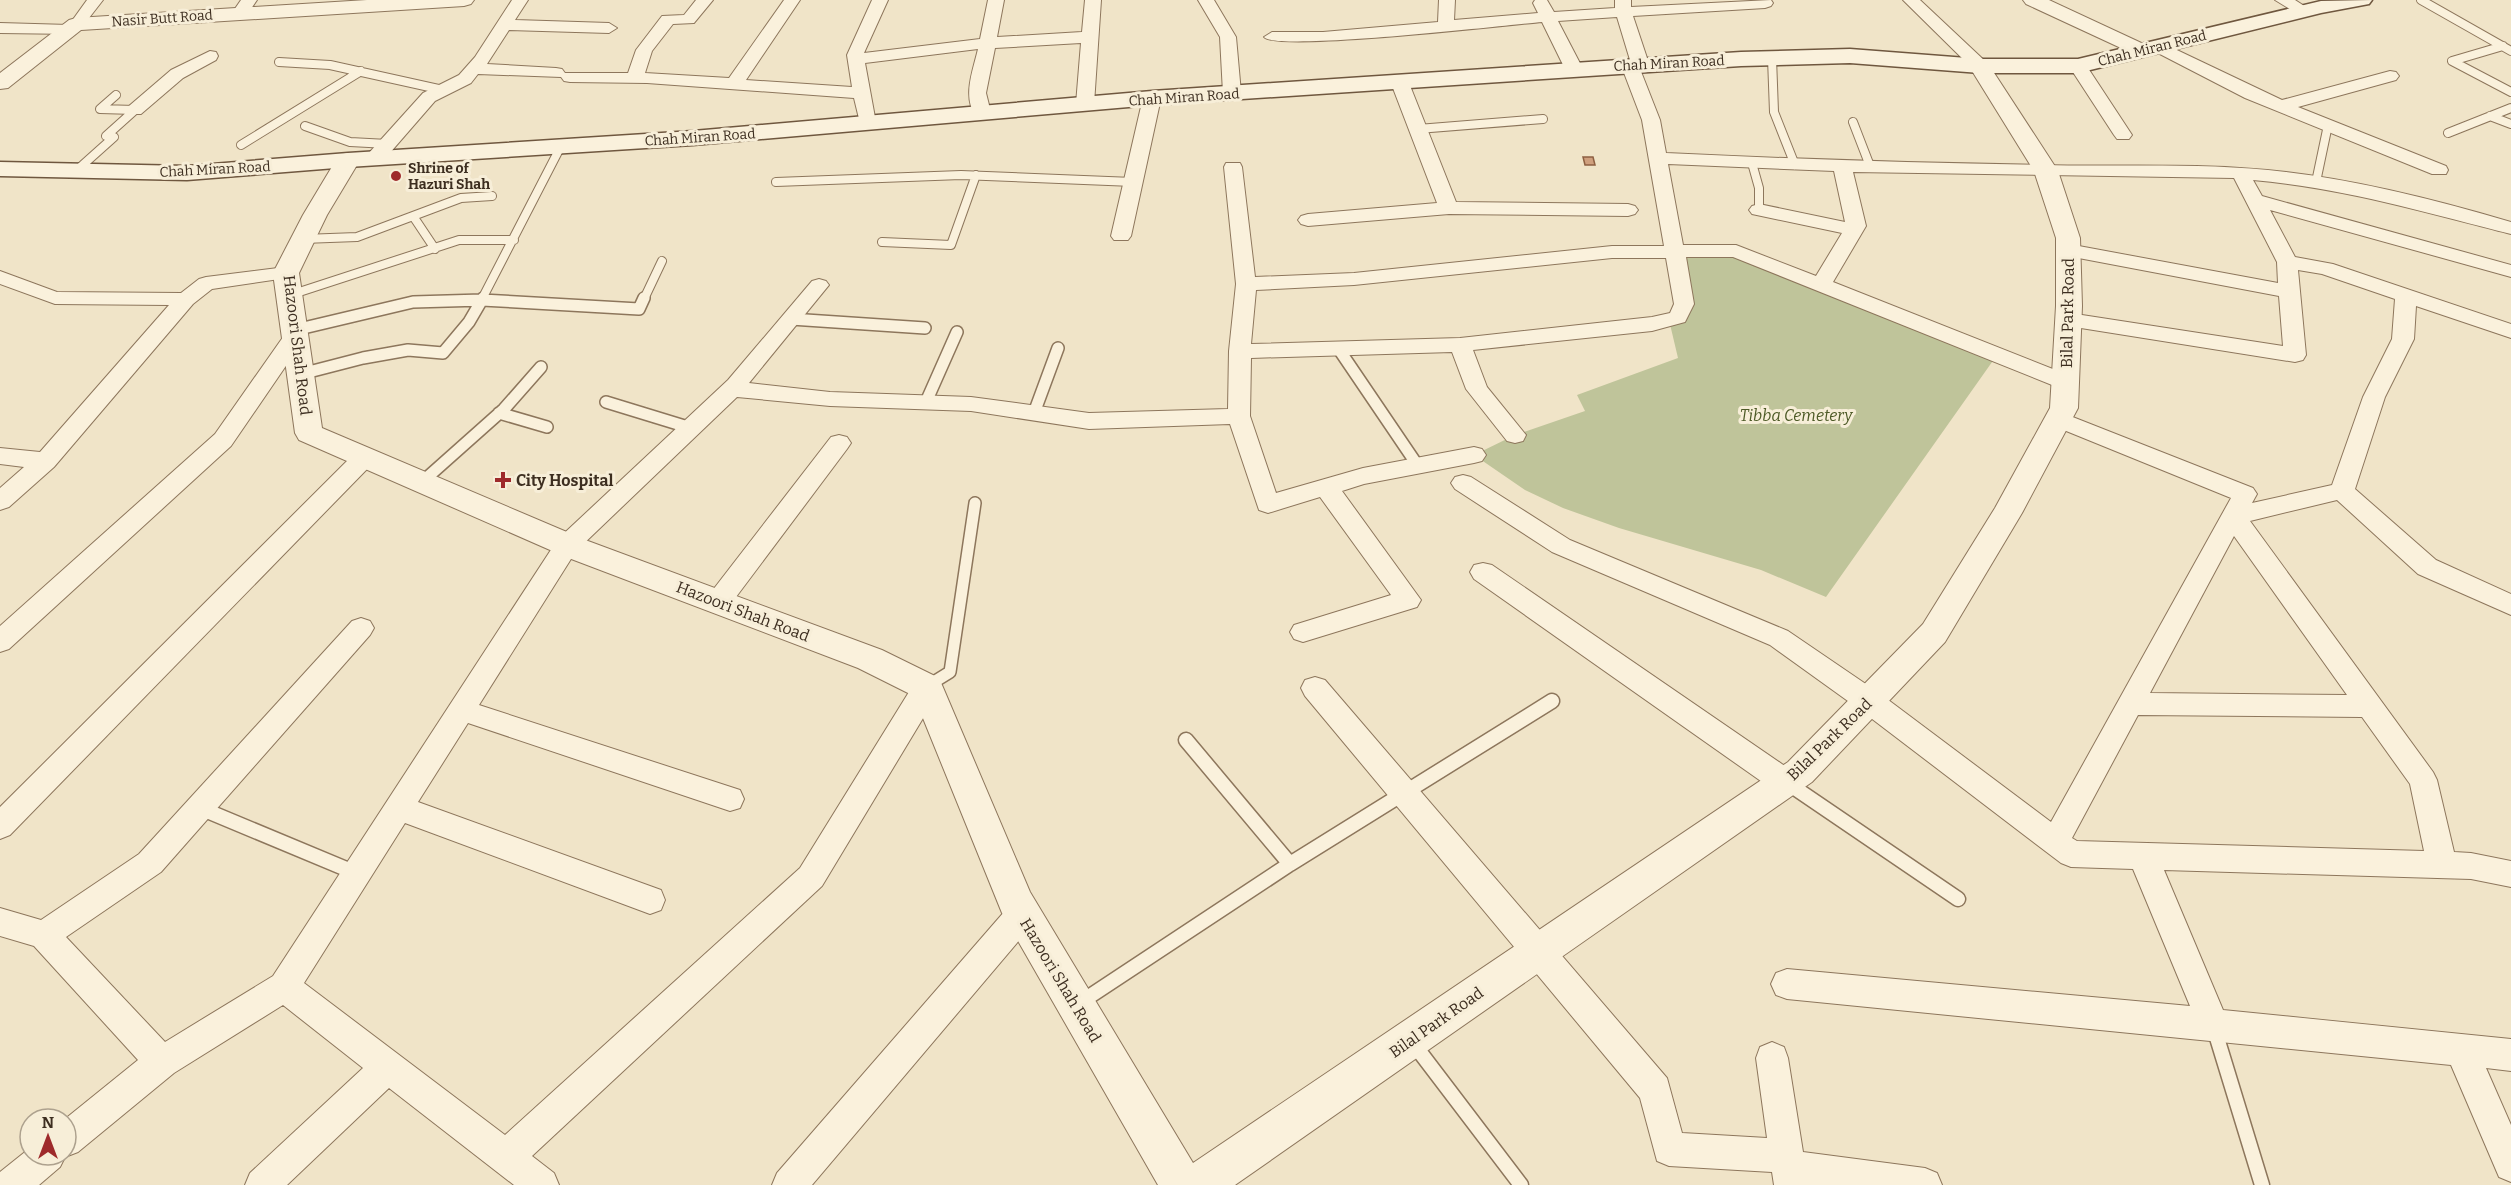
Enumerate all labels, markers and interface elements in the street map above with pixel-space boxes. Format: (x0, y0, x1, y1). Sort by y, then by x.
street label: Nasir Butt Road (111, 6, 213, 31)
street label: Chah Miran Road (2096, 27, 2208, 70)
street label: Chah Miran Road (1613, 52, 1725, 75)
street label: Chah Miran Road (1128, 85, 1240, 110)
street label: Chah Miran Road (644, 125, 756, 150)
street label: Chah Miran Road (159, 158, 271, 181)
place label: Shrine of Hazuri Shah (408, 160, 490, 193)
marker: Shrine of Hazuri Shah (389, 169, 403, 183)
street label: Bilal Park Road (2057, 257, 2078, 368)
street label: Hazoori Shah Road (279, 274, 316, 417)
park label: Tibba Cemetery (1740, 406, 1853, 425)
marker: City Hospital (494, 471, 512, 489)
place label: City Hospital (516, 471, 613, 490)
street label: Hazoori Shah Road (673, 577, 813, 646)
street label: Bilal Park Road (1783, 694, 1876, 785)
street label: Hazoori Shah Road (1016, 915, 1105, 1046)
street label: Bilal Park Road (1386, 983, 1487, 1062)
north arrow (18, 1107, 78, 1167)
text: N (42, 1113, 54, 1132)

